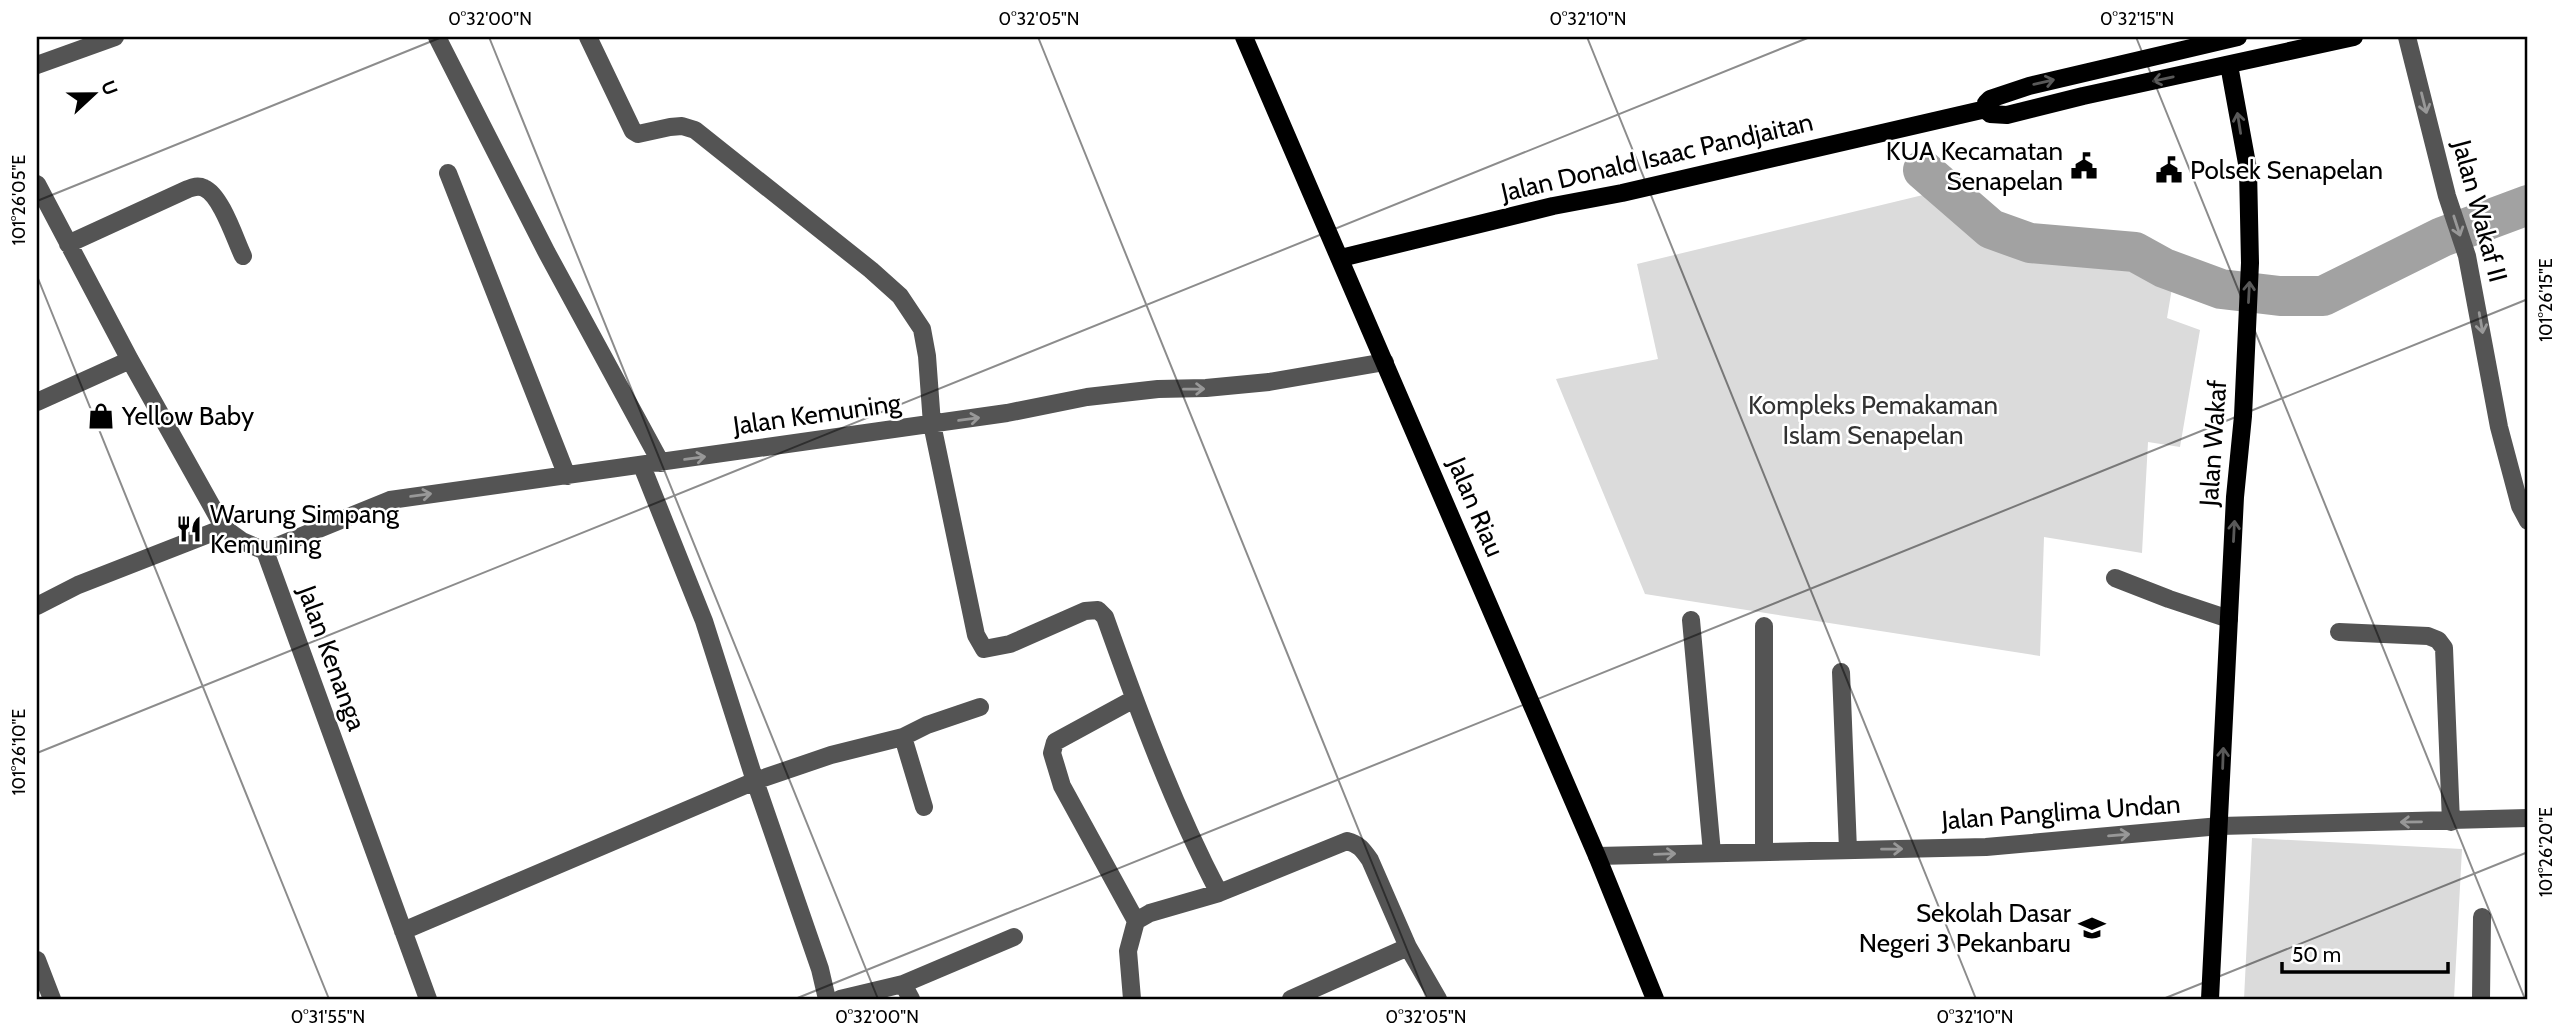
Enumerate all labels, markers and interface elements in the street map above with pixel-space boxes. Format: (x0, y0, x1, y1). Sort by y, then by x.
text: 0°32'00"N (448, 8, 532, 30)
text: 0°32'05"N (999, 8, 1079, 30)
text: 0°32'10"N (1550, 8, 1626, 30)
text: 0°32'15"N (2100, 8, 2174, 30)
north arrow (60, 60, 130, 130)
one-way arrow (2152, 73, 2175, 87)
one-way arrow (2032, 75, 2055, 89)
text: U (96, 77, 123, 98)
one-way arrow (2418, 91, 2431, 114)
street label: Jalan Donald Isaac Pandjaitan (1497, 106, 1816, 209)
one-way arrow (2232, 112, 2245, 134)
place label: KUA Kecamatan Senapelan (1886, 135, 2063, 197)
street label: Jalan Wakaf II (2445, 136, 2514, 285)
public building icon: KUA Kecamatan Senapelan (2069, 151, 2099, 181)
place label: Polsek Senapelan (2190, 154, 2383, 186)
text: 101°26'05"E (8, 155, 30, 245)
public building icon: Polsek Senapelan (2154, 155, 2184, 185)
one-way arrow (2452, 214, 2465, 236)
text: 101°26'15"E (2535, 258, 2557, 342)
one-way arrow (2242, 281, 2255, 304)
one-way arrow (2474, 311, 2488, 334)
street label: Jalan Wakaf (2193, 378, 2233, 508)
one-way arrow (1182, 382, 1205, 395)
street label: Jalan Kemuning (730, 386, 904, 442)
park label: Kompleks Pemakaman Islam Senapelan (1748, 389, 1998, 451)
place label: Yellow Baby (121, 400, 254, 432)
shop icon: Yellow Baby (86, 401, 116, 431)
one-way arrow (957, 412, 980, 425)
one-way arrow (684, 451, 706, 464)
street label: Jalan Riau (1440, 452, 1511, 562)
one-way arrow (410, 489, 432, 502)
place label: Warung Simpang Kemuning (210, 498, 400, 560)
restaurant icon: Warung Simpang Kemuning (174, 514, 204, 544)
one-way arrow (2227, 519, 2240, 542)
street label: Jalan Kenanga (291, 580, 373, 735)
text: 101°26'10"E (8, 709, 30, 795)
one-way arrow (2217, 747, 2230, 770)
street label: Jalan Panglima Undan (1939, 788, 2182, 836)
text: 101°26'20"E (2535, 807, 2557, 897)
one-way arrow (2400, 816, 2423, 829)
one-way arrow (2107, 828, 2130, 841)
one-way arrow (1880, 842, 1903, 855)
one-way arrow (1653, 847, 1676, 861)
place label: Sekolah Dasar Negeri 3 Pekanbaru (1859, 897, 2072, 959)
school or university icon: Sekolah Dasar Negeri 3 Pekanbaru (2077, 913, 2107, 943)
scale bar (2282, 931, 2448, 975)
text: 50 m (2292, 942, 2341, 967)
text: 0°31'55"N (291, 1006, 365, 1028)
text: 0°32'00"N (835, 1006, 919, 1028)
text: 0°32'05"N (1386, 1006, 1466, 1028)
text: 0°32'10"N (1937, 1006, 2013, 1028)

